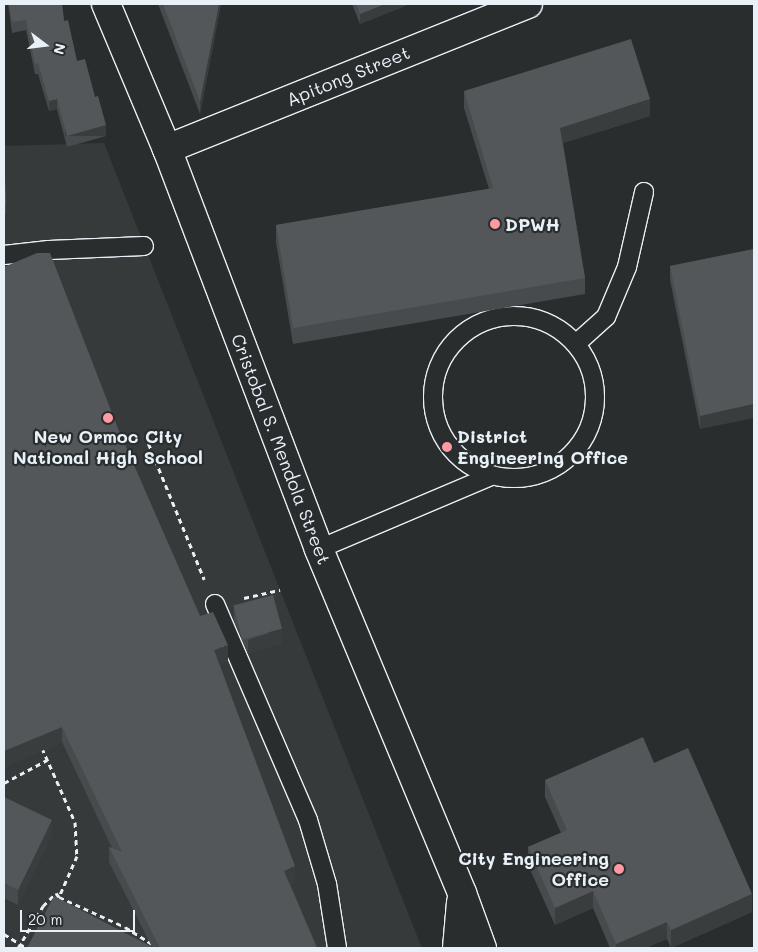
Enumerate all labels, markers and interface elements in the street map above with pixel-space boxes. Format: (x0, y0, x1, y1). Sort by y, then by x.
north arrow (20, 20, 70, 70)
text: N (49, 41, 71, 57)
street label: Apitong Street (283, 41, 413, 111)
place label: DPWH (505, 213, 560, 235)
marker: DPWH (489, 218, 501, 230)
street label: Cristobal S. Mendola Street (227, 331, 335, 567)
marker: New Ormoc City National High School (102, 412, 114, 424)
place label: New Ormoc City National High School (13, 426, 203, 468)
place label: District Engineering Office (457, 426, 628, 468)
marker: District Engineering Office (441, 441, 453, 453)
place label: City Engineering Office (458, 848, 609, 891)
marker: City Engineering Office (613, 863, 625, 875)
scale bar (22, 900, 138, 932)
text: 20 m (28, 909, 62, 929)

